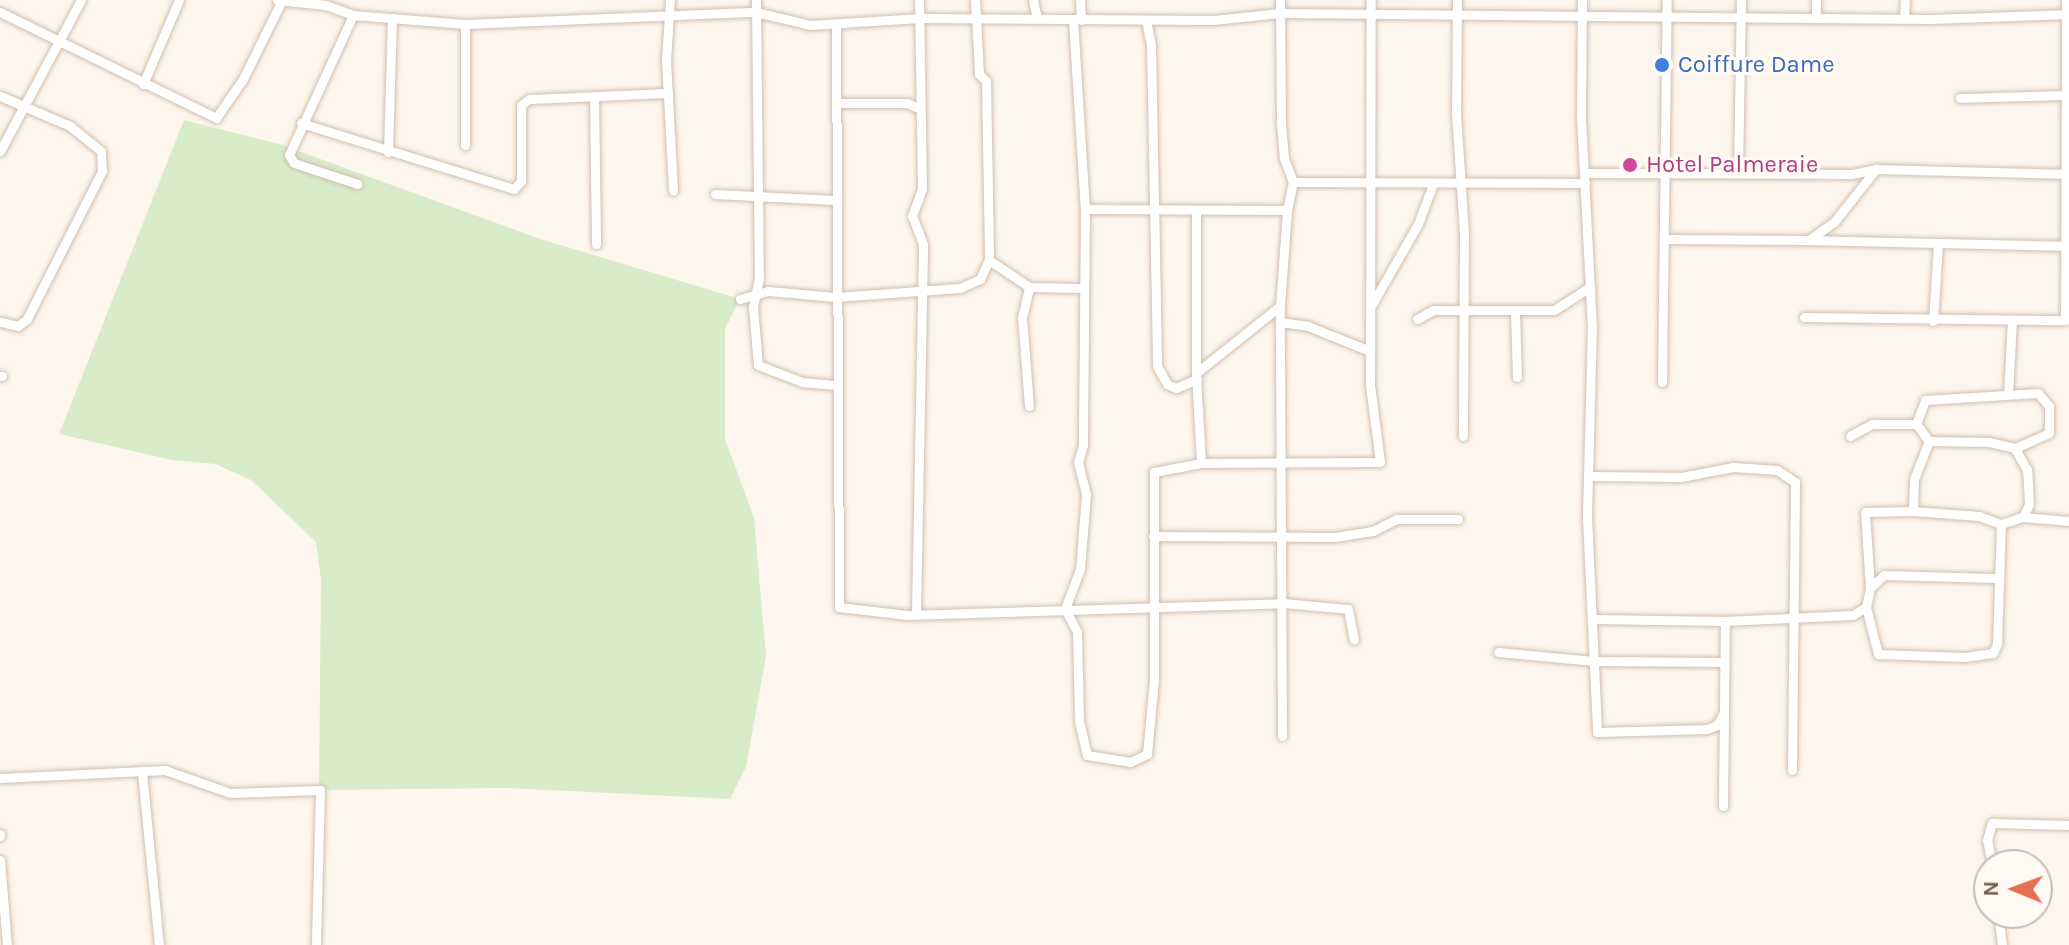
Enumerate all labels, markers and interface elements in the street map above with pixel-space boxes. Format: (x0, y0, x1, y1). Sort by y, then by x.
place label: Coiffure Dame (1678, 51, 1834, 79)
marker: Coiffure Dame (1653, 56, 1671, 74)
place label: Hotel Palmeraie (1646, 151, 1818, 179)
marker: Hotel Palmeraie (1621, 156, 1639, 174)
north arrow (1973, 849, 2053, 929)
text: N (1978, 880, 2004, 897)

